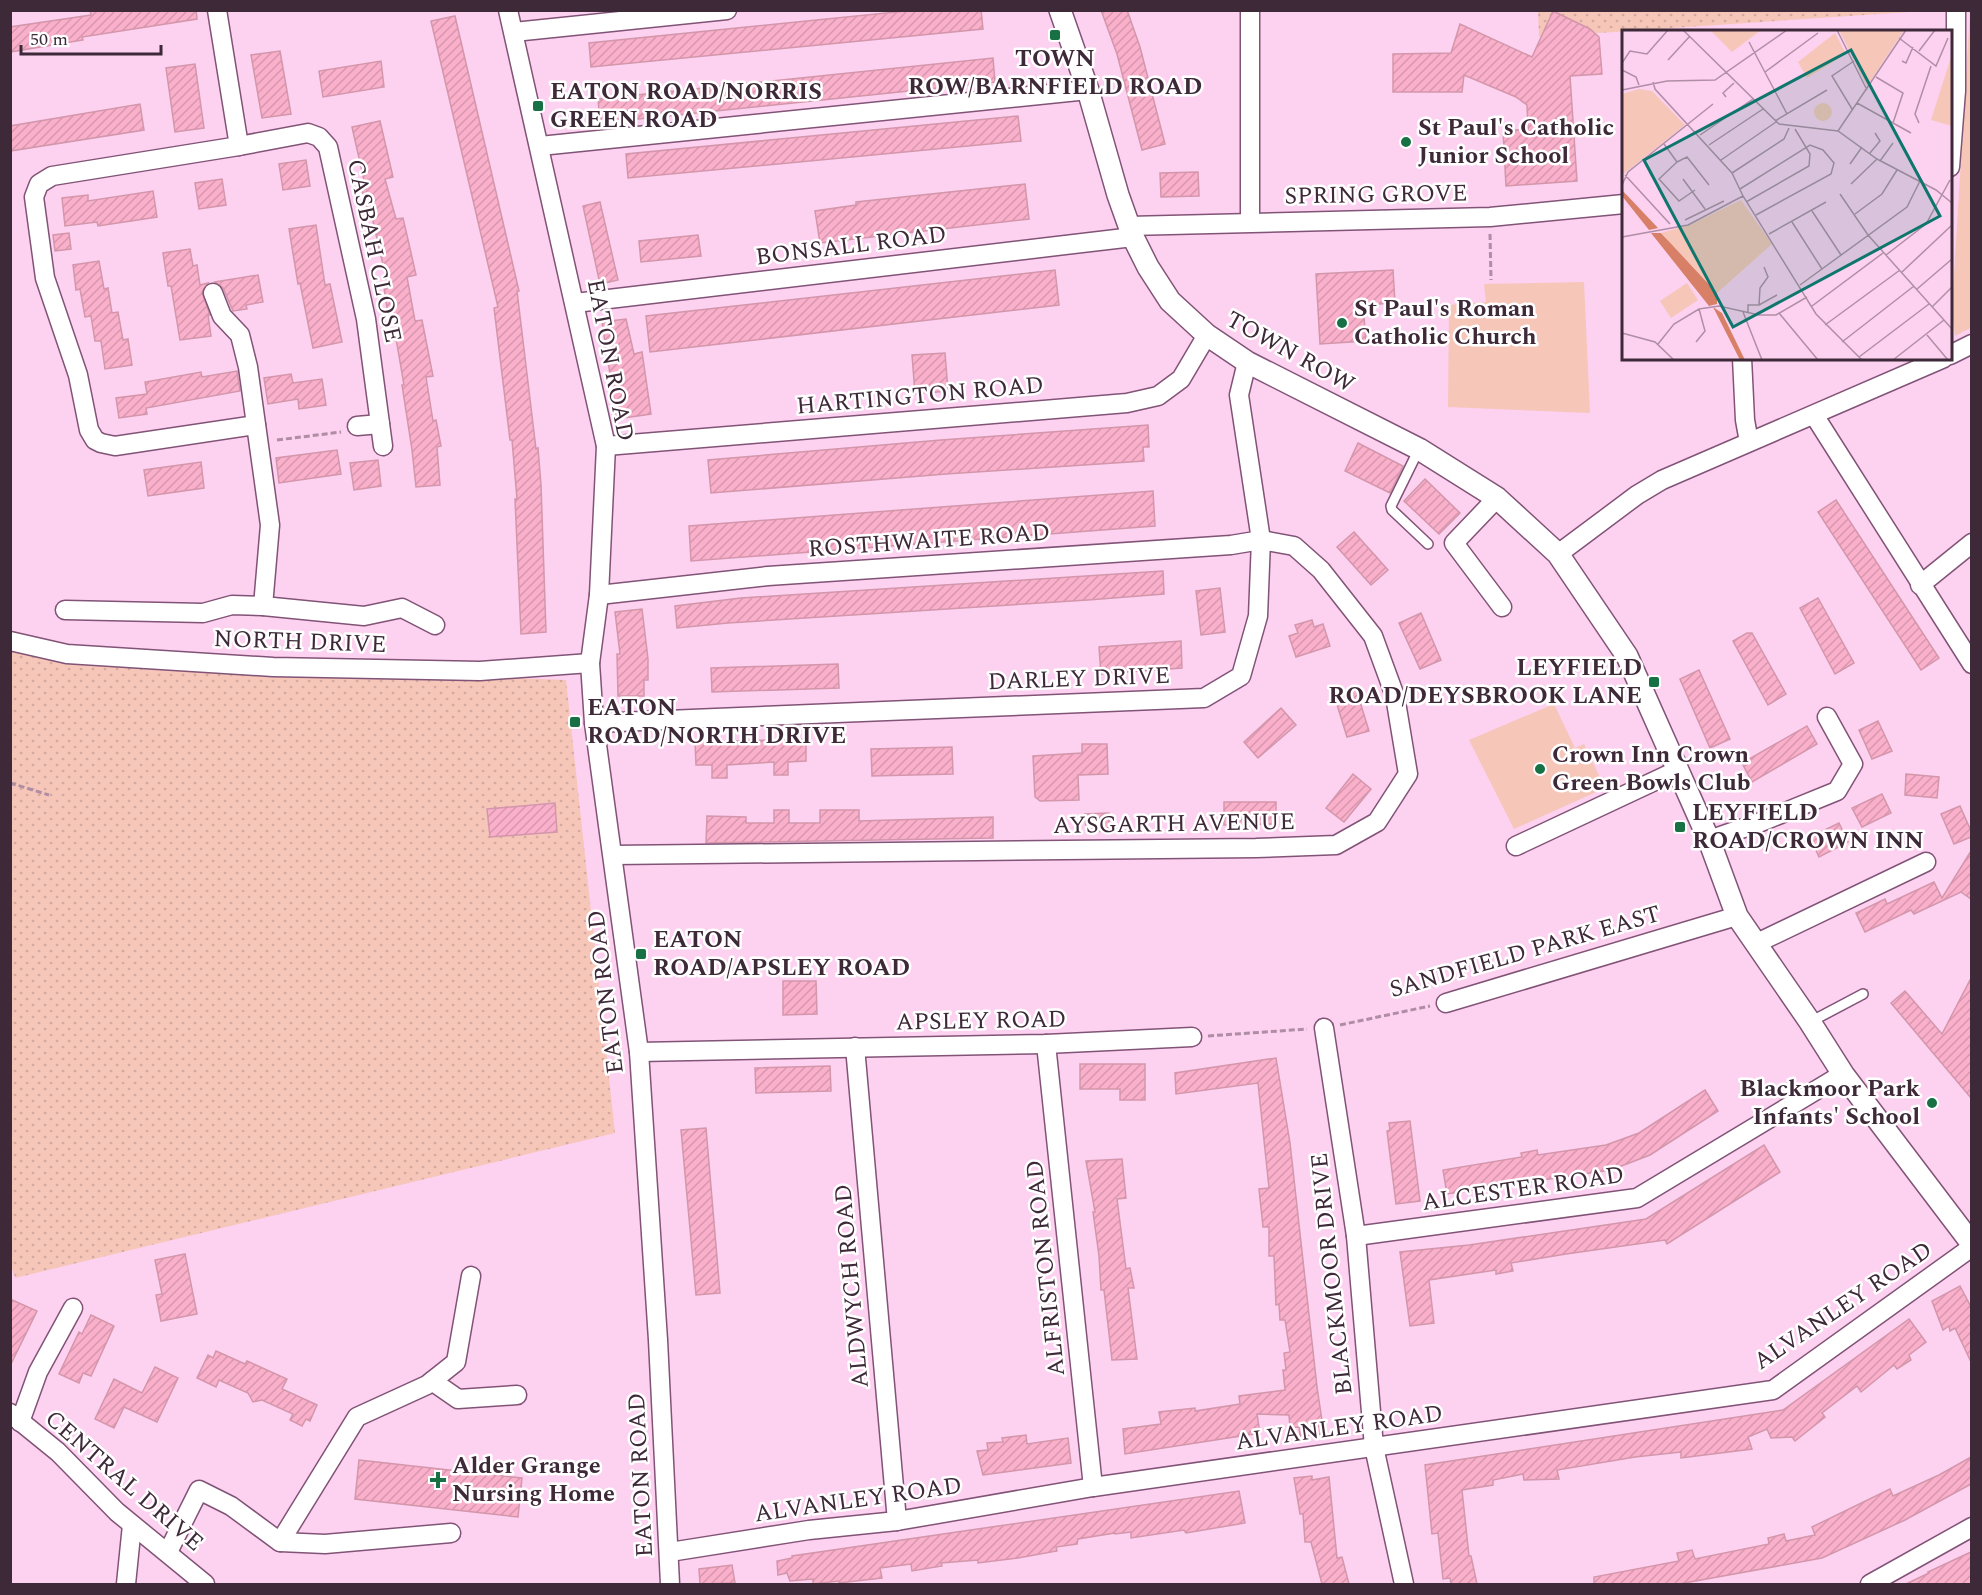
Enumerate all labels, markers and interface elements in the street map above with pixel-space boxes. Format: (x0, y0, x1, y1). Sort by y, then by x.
scale bar (21, 18, 160, 56)
text: 50 m (30, 26, 68, 53)
marker: TOWN ROW/BARNFIELD ROAD (1048, 28, 1062, 42)
inset map (1622, 30, 1952, 360)
place label: TOWN ROW/BARNFIELD ROAD (908, 41, 1202, 105)
place label: EATON ROAD/NORRIS GREEN ROAD (550, 74, 822, 138)
marker: EATON ROAD/NORRIS GREEN ROAD (531, 99, 545, 113)
place label: St Paul's Catholic Junior School (1418, 110, 1614, 174)
marker: St Paul's Catholic Junior School (1399, 135, 1413, 149)
street label: CASBAH CLOSE (337, 156, 411, 346)
street label: SPRING GROVE (1284, 175, 1468, 215)
street label: BONSALL ROAD (753, 216, 949, 276)
street label: EATON ROAD (577, 276, 643, 444)
place label: St Paul's Roman Catholic Church (1354, 291, 1537, 355)
street label: TOWN ROW (1219, 302, 1361, 402)
marker: St Paul's Roman Catholic Church (1335, 316, 1349, 330)
street label: HARTINGTON ROAD (795, 367, 1045, 425)
street label: ROSTHWAITE ROAD (807, 515, 1051, 567)
street label: NORTH DRIVE (213, 621, 387, 663)
place label: LEYFIELD ROAD/DEYSBROOK LANE (1328, 650, 1642, 714)
street label: DARLEY DRIVE (987, 658, 1171, 700)
marker: LEYFIELD ROAD/DEYSBROOK LANE (1647, 675, 1661, 689)
place label: EATON ROAD/NORTH DRIVE (587, 690, 846, 754)
marker: EATON ROAD/NORTH DRIVE (568, 715, 582, 729)
place label: Crown Inn Crown Green Bowls Club (1552, 737, 1751, 801)
marker: Crown Inn Crown Green Bowls Club (1533, 762, 1547, 776)
place label: LEYFIELD ROAD/CROWN INN (1692, 795, 1924, 859)
street label: AYSGARTH AVENUE (1053, 804, 1295, 844)
marker: LEYFIELD ROAD/CROWN INN (1673, 820, 1687, 834)
street label: SANDFIELD PARK EAST (1385, 896, 1665, 1008)
street label: EATON ROAD (578, 908, 634, 1076)
place label: EATON ROAD/APSLEY ROAD (653, 922, 910, 986)
marker: EATON ROAD/APSLEY ROAD (634, 947, 648, 961)
street label: APSLEY ROAD (895, 1002, 1067, 1040)
place label: Blackmoor Park Infants' School (1739, 1071, 1921, 1135)
marker: Blackmoor Park Infants' School (1925, 1096, 1939, 1110)
street label: BLACKMOOR DRIVE (1301, 1151, 1363, 1397)
street label: ALCESTER ROAD (1420, 1157, 1626, 1221)
street label: ALFRISTON ROAD (1017, 1158, 1075, 1378)
street label: ALDWYCH ROAD (825, 1182, 879, 1390)
street label: ALVANLEY ROAD (1746, 1233, 1940, 1379)
street label: EATON ROAD (619, 1392, 663, 1558)
street label: ALVANLEY ROAD (1233, 1396, 1445, 1460)
street label: CENTRAL DRIVE (36, 1402, 212, 1560)
place label: Alder Grange Nursing Home (452, 1448, 615, 1512)
street label: ALVANLEY ROAD (752, 1468, 964, 1532)
marker: Alder Grange Nursing Home (429, 1471, 447, 1489)

